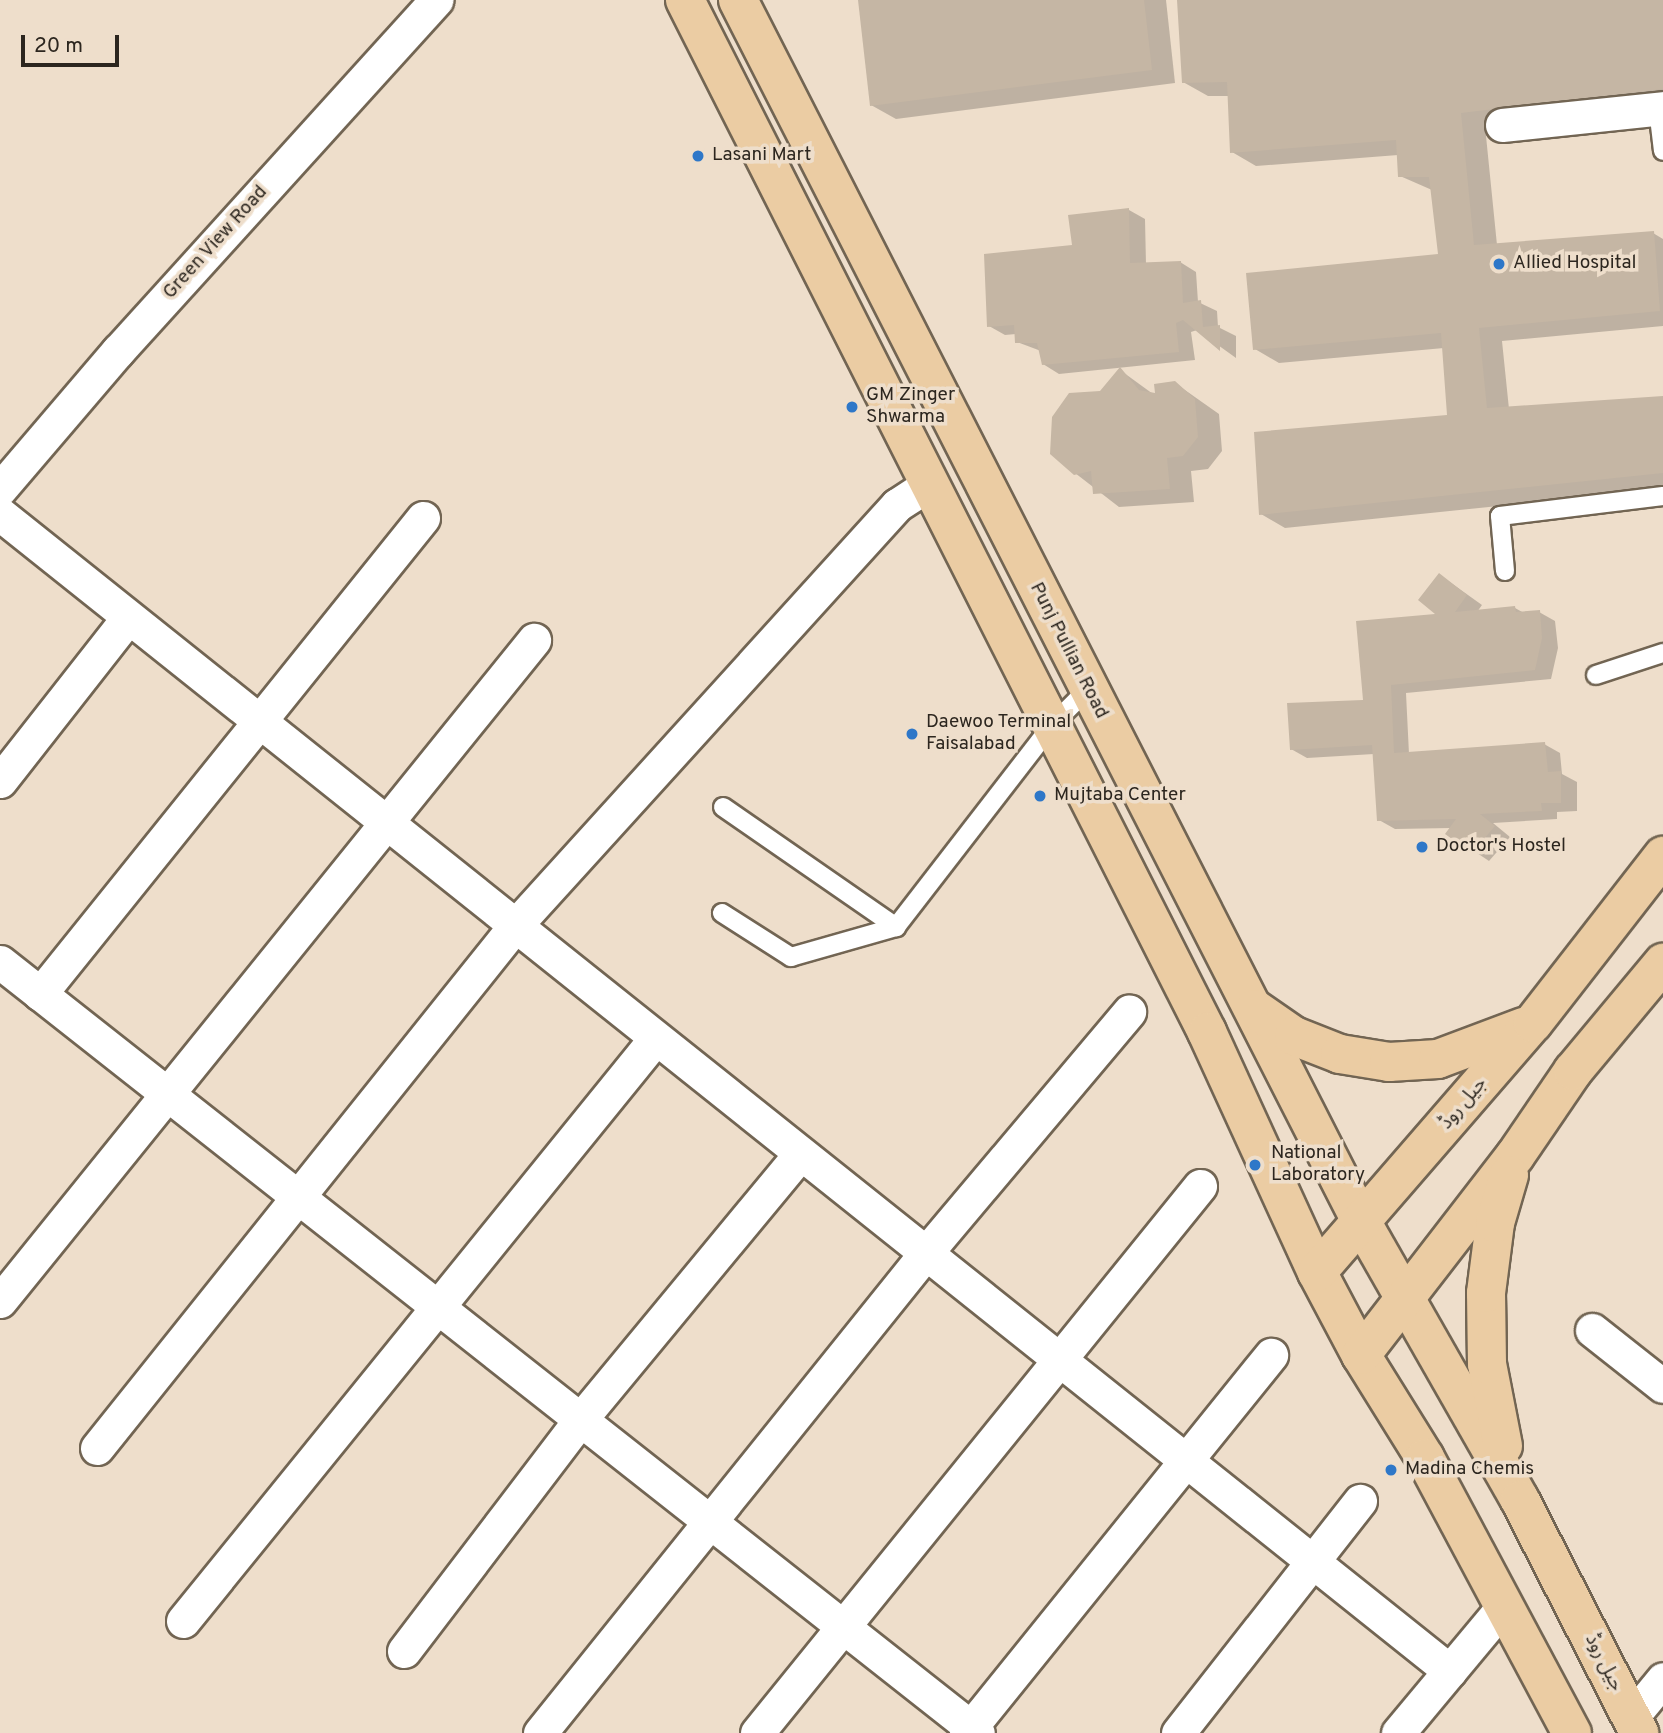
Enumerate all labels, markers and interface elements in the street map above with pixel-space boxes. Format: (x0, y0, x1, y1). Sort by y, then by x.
scale bar (24, 21, 122, 65)
text: 20 m (34, 33, 83, 60)
place label: Lasani Mart (712, 145, 811, 167)
marker: Lasani Mart (690, 148, 706, 164)
street label: Green View Road (159, 181, 273, 305)
place label: Allied Hospital (1513, 253, 1637, 275)
marker: Allied Hospital (1491, 256, 1507, 272)
place label: GM Zinger Shwarma (866, 385, 955, 429)
marker: GM Zinger Shwarma (844, 399, 860, 415)
street label: Punj Pullian Road (1024, 579, 1112, 723)
place label: Daewoo Terminal Faisalabad (926, 712, 1072, 756)
marker: Daewoo Terminal Faisalabad (904, 726, 920, 742)
place label: Mujtaba Center (1054, 785, 1186, 807)
marker: Mujtaba Center (1032, 788, 1048, 804)
place label: Doctor's Hostel (1436, 836, 1566, 858)
marker: Doctor's Hostel (1414, 839, 1430, 855)
street label: جیل روڈ (1436, 1073, 1492, 1135)
place label: National Laboratory (1271, 1143, 1365, 1187)
marker: National Laboratory (1245, 1155, 1265, 1175)
place label: Madina Chemis (1405, 1459, 1534, 1481)
marker: Madina Chemis (1383, 1462, 1399, 1478)
street label: جیل روڈ (1579, 1631, 1627, 1695)

